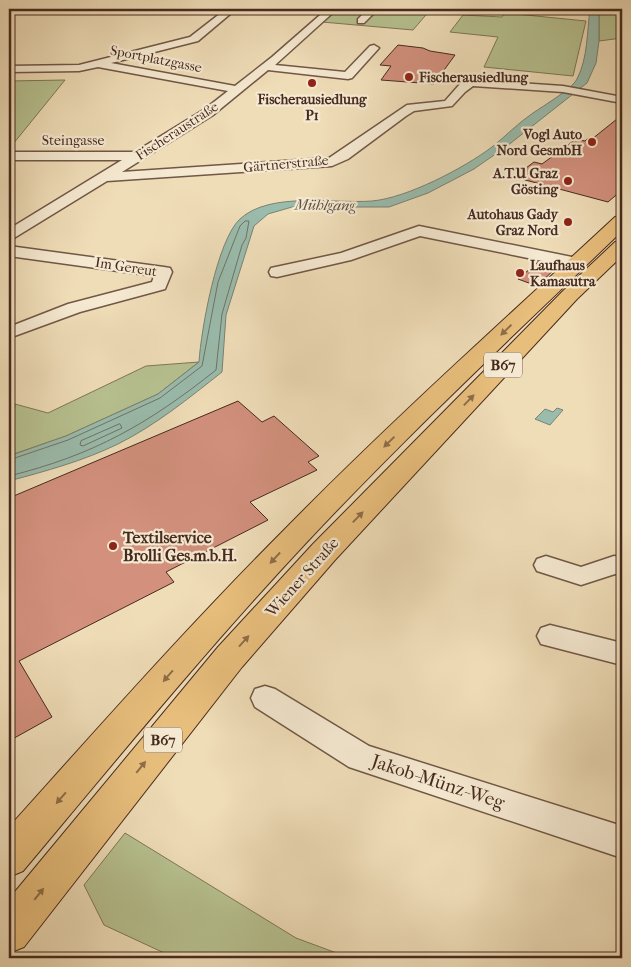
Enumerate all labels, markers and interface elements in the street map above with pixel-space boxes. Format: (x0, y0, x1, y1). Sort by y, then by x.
street label: Sportplatzgasse (109, 42, 203, 76)
place label: Fischerausiedlung (418, 69, 529, 86)
marker: Fischerausiedlung (403, 71, 415, 83)
marker: Fischerausiedlung P1 (306, 77, 318, 89)
place label: Fischerausiedlung P1 (256, 91, 367, 124)
street label: Fischeraustraße (132, 98, 222, 164)
place label: Vogl Auto Nord GesmbH (496, 126, 582, 159)
street label: Steingasse (42, 132, 104, 149)
marker: Vogl Auto Nord GesmbH (586, 136, 598, 148)
street label: Gärtnerstraße (243, 152, 329, 176)
place label: A.T.U Graz Gösting (492, 165, 559, 198)
marker: A.T.U Graz Gösting (562, 175, 574, 187)
water label: Mühlgang (294, 195, 357, 215)
place label: Autohaus Gady Graz Nord (467, 206, 560, 239)
marker: Autohaus Gady Graz Nord (562, 216, 574, 228)
street label: Im Gereut (94, 254, 158, 280)
place label: Laufhaus Kamasutra (530, 257, 596, 290)
marker: Laufhaus Kamasutra (514, 267, 526, 279)
one-way arrow (501, 324, 513, 336)
road number: B67 (484, 352, 522, 378)
one-way arrow (463, 394, 475, 406)
one-way arrow (383, 436, 395, 448)
one-way arrow (352, 511, 364, 523)
place label: Textilservice Brolli Ges.m.b.H. (122, 528, 237, 565)
street label: Wiener Straße (261, 533, 343, 621)
marker: Textilservice Brolli Ges.m.b.H. (107, 540, 119, 552)
one-way arrow (269, 551, 281, 563)
one-way arrow (238, 636, 250, 648)
one-way arrow (162, 669, 174, 681)
road number: B67 (144, 728, 182, 752)
street label: Jakob-Münz-Weg (367, 749, 508, 814)
one-way arrow (136, 761, 147, 774)
one-way arrow (55, 791, 66, 804)
one-way arrow (34, 888, 45, 901)

